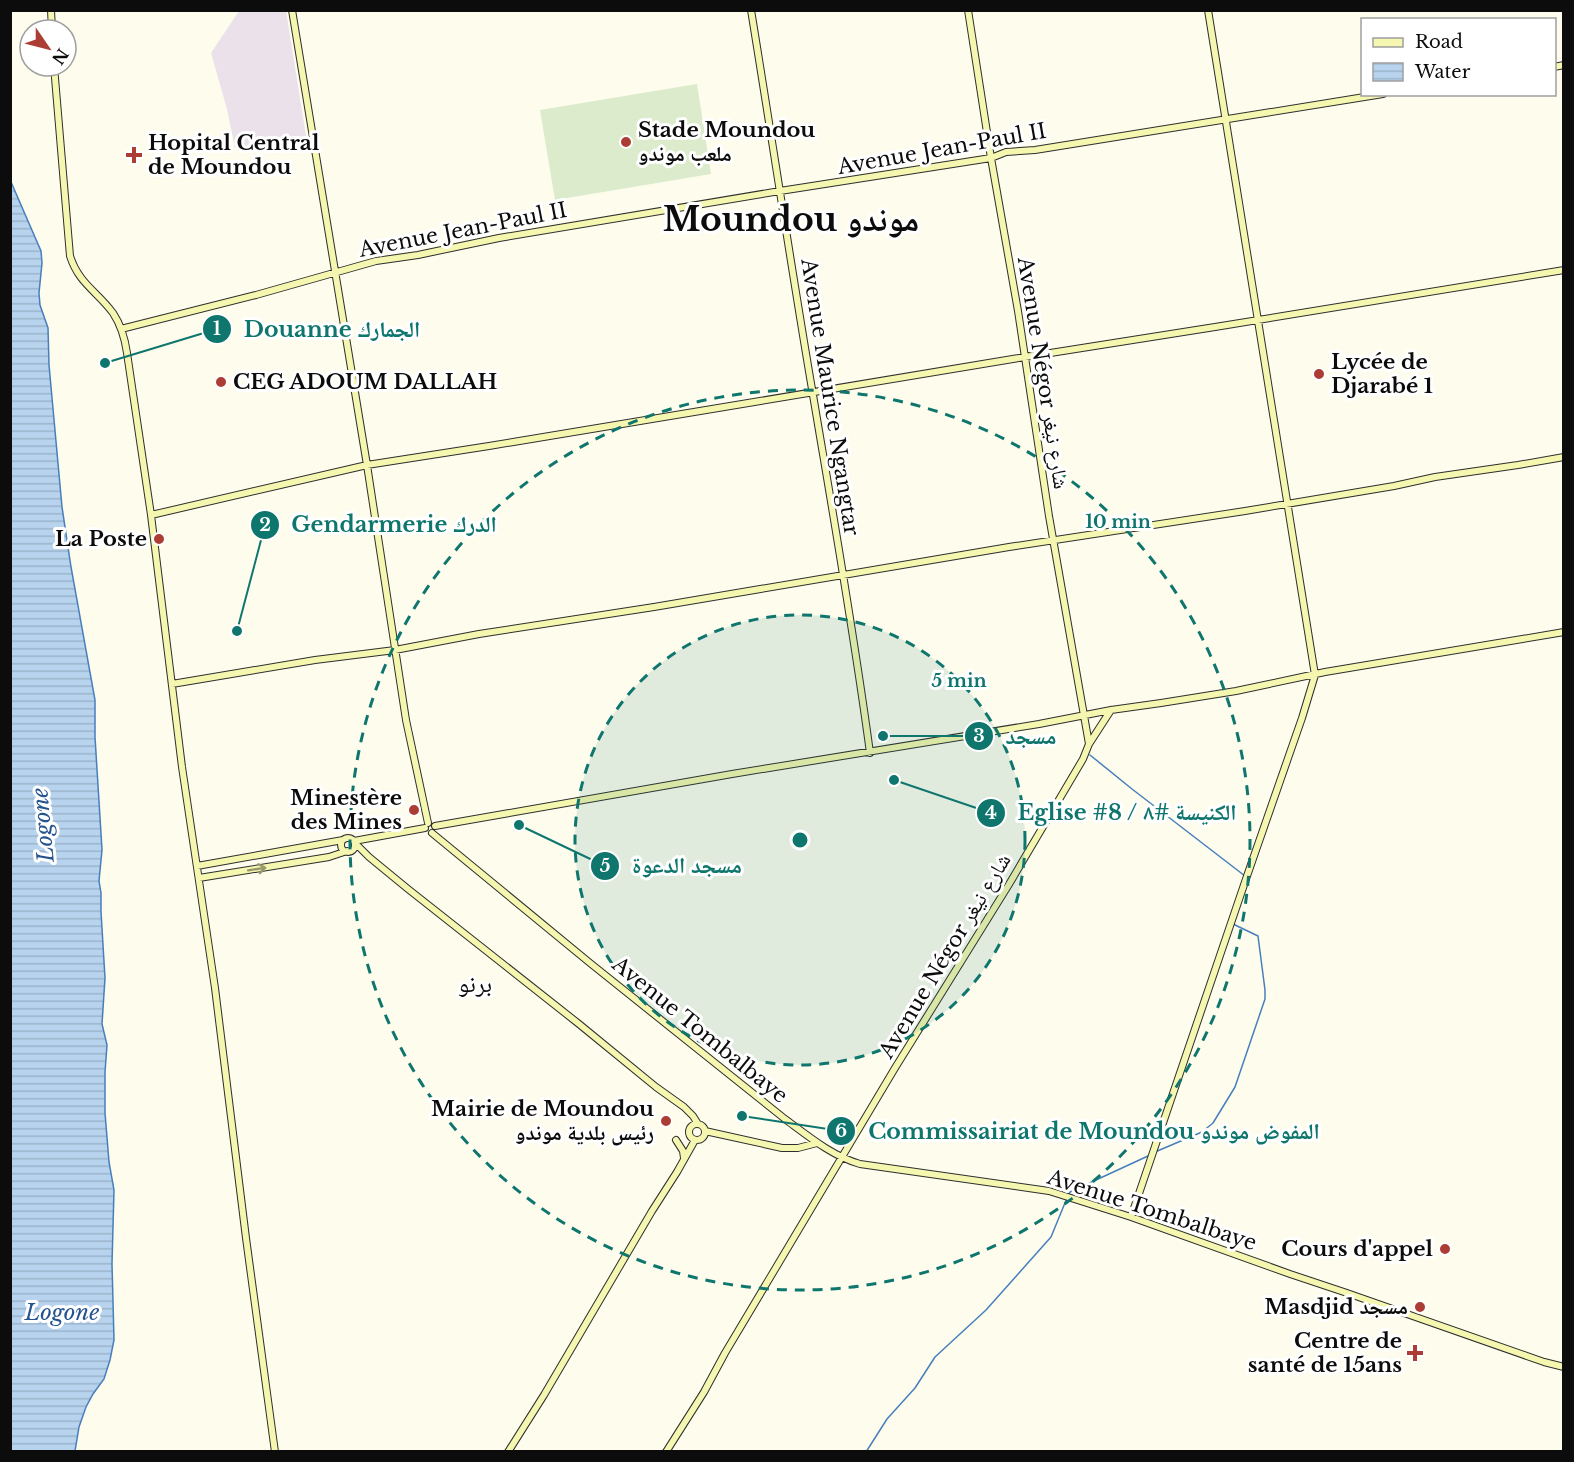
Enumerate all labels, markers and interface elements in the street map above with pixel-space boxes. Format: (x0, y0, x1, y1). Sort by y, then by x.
north arrow (18, 18, 78, 78)
legend (1361, 18, 1556, 96)
text: Road (1415, 31, 1463, 53)
text: N (48, 45, 73, 69)
text: Water (1414, 61, 1471, 83)
place label: Stade Moundou ملعب موندو (638, 117, 815, 167)
street label: Avenue Jean-Paul II (835, 118, 1048, 180)
place label: Hopital Central de Moundou (148, 130, 320, 180)
marker: Stade Moundou ملعب موندو (619, 135, 633, 149)
marker: Hopital Central de Moundou (125, 146, 143, 164)
street label: Avenue Jean-Paul II (356, 197, 569, 263)
district label: Moundou موندو (663, 199, 919, 240)
street label: Avenue Négor شارع نيغر (1012, 254, 1074, 491)
street label: Avenue Maurice Ngangtar (795, 256, 865, 537)
callout: Douanne الجمارك (202, 309, 432, 349)
text: Douanne الجمارك (244, 316, 420, 343)
text: 1 (213, 318, 221, 340)
place label: Lycée de Djarabé 1 (1331, 349, 1433, 399)
marker: Lycée de Djarabé 1 (1312, 367, 1326, 381)
place label: CEG ADOUM DALLAH (233, 369, 497, 395)
marker: CEG ADOUM DALLAH (214, 375, 228, 389)
callout: Gendarmerie الدرك (250, 505, 509, 545)
text: Gendarmerie الدرك (291, 511, 497, 538)
text: 10 min (1085, 511, 1151, 533)
text: 2 (259, 514, 271, 536)
place label: La Poste (55, 526, 147, 552)
marker: La Poste (152, 532, 166, 546)
text: 5 min (932, 670, 987, 692)
callout: مسجد (964, 716, 1069, 756)
text: مسجد (1006, 723, 1056, 750)
text: 3 (973, 725, 985, 747)
place label: Minestère des Mines (290, 785, 402, 835)
water label: Logone (26, 787, 60, 864)
callout: Eglise #8 / الكنيسة #٨ (976, 793, 1249, 833)
text: Eglise #8 / الكنيسة #٨ (1018, 799, 1236, 826)
text: 4 (985, 802, 997, 824)
marker: Minestère des Mines (407, 803, 421, 817)
centre of rings (790, 830, 810, 850)
callout: مسجد الدعوة (590, 846, 754, 886)
street label: Avenue Négor شارع نيغر (873, 849, 1017, 1064)
text: مسجد الدعوة (632, 852, 742, 879)
text: 5 (600, 855, 610, 877)
one-way arrow (247, 863, 266, 874)
street label: Avenue Tombalbaye (606, 951, 793, 1109)
district label: برنو (458, 969, 492, 998)
place label: Mairie de Moundou رئيس بلدية موندو (431, 1096, 654, 1146)
callout: Commissairiat de Moundou المفوض موندو (826, 1111, 1332, 1151)
marker: Mairie de Moundou رئيس بلدية موندو (659, 1114, 673, 1128)
text: Commissairiat de Moundou المفوض موندو (868, 1118, 1320, 1145)
text: 6 (835, 1120, 847, 1142)
street label: Avenue Tombalbaye (1043, 1164, 1260, 1256)
place label: Cours d'appel (1281, 1236, 1434, 1262)
marker: Cours d'appel (1438, 1242, 1452, 1256)
place label: Masdjid مسجد (1264, 1294, 1408, 1320)
water label: Logone (24, 1299, 99, 1326)
marker: Masdjid مسجد (1413, 1300, 1427, 1314)
place label: Centre de santé de 15ans (1248, 1328, 1402, 1378)
marker: Centre de santé de 15ans (1406, 1344, 1424, 1362)

